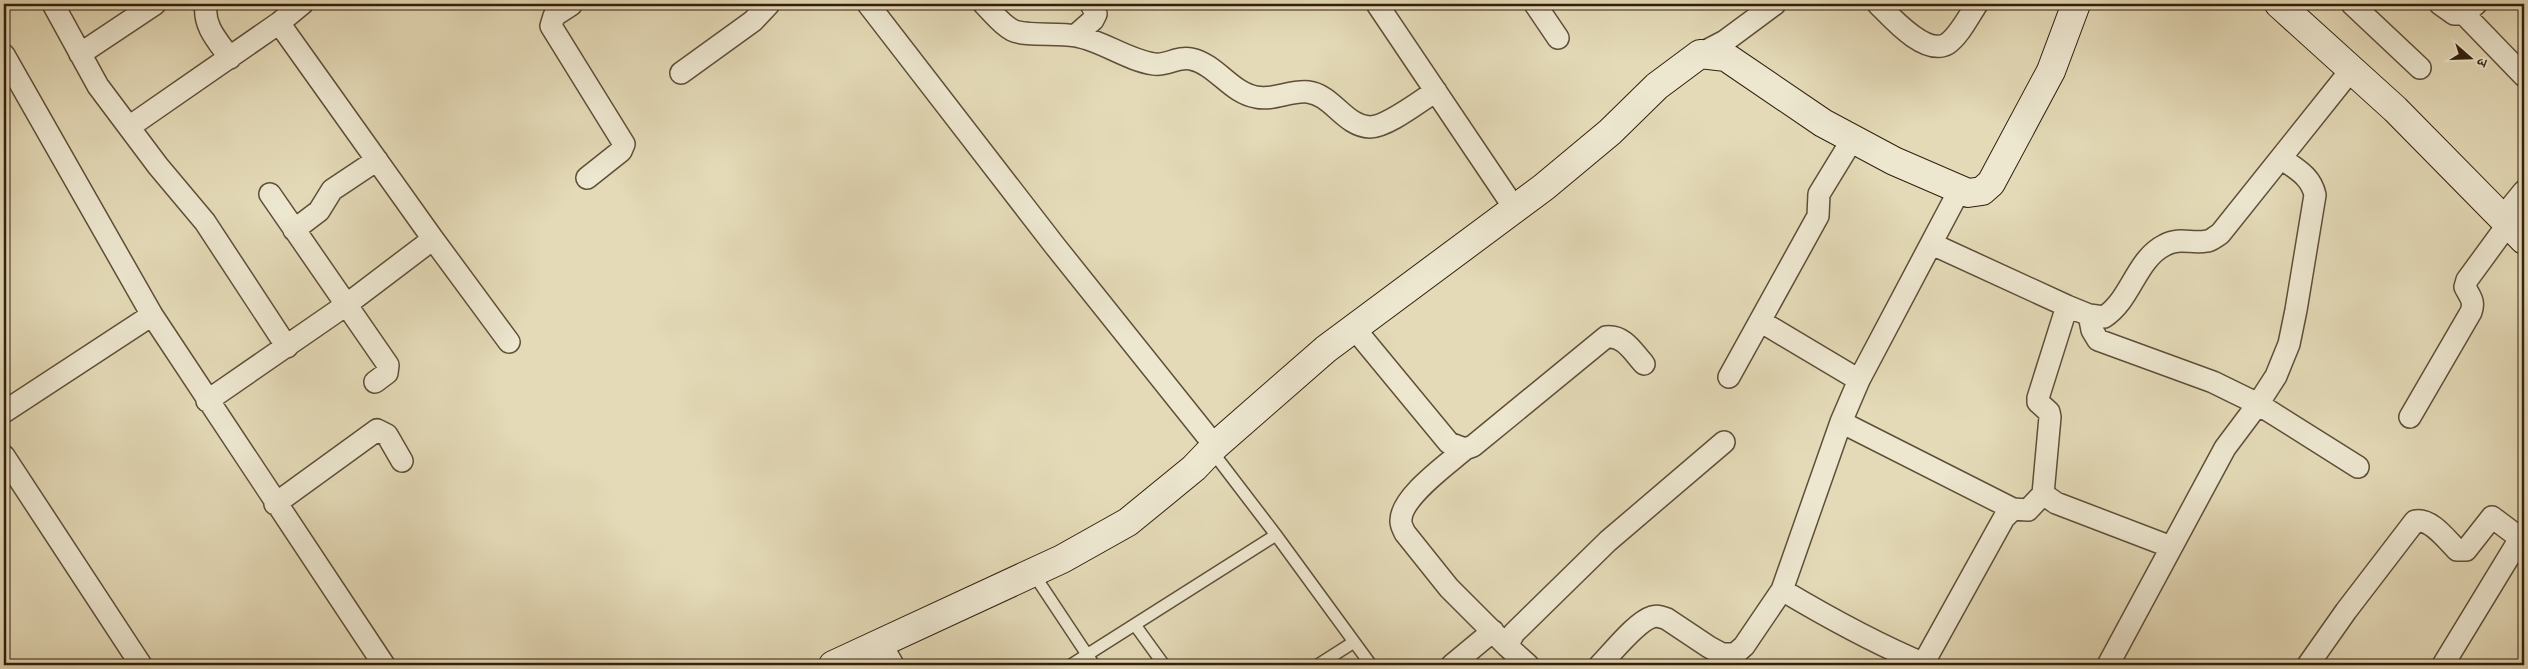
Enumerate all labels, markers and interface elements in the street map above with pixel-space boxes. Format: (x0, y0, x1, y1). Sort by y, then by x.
north arrow (2446, 32, 2496, 82)
text: उ (2471, 55, 2491, 69)

